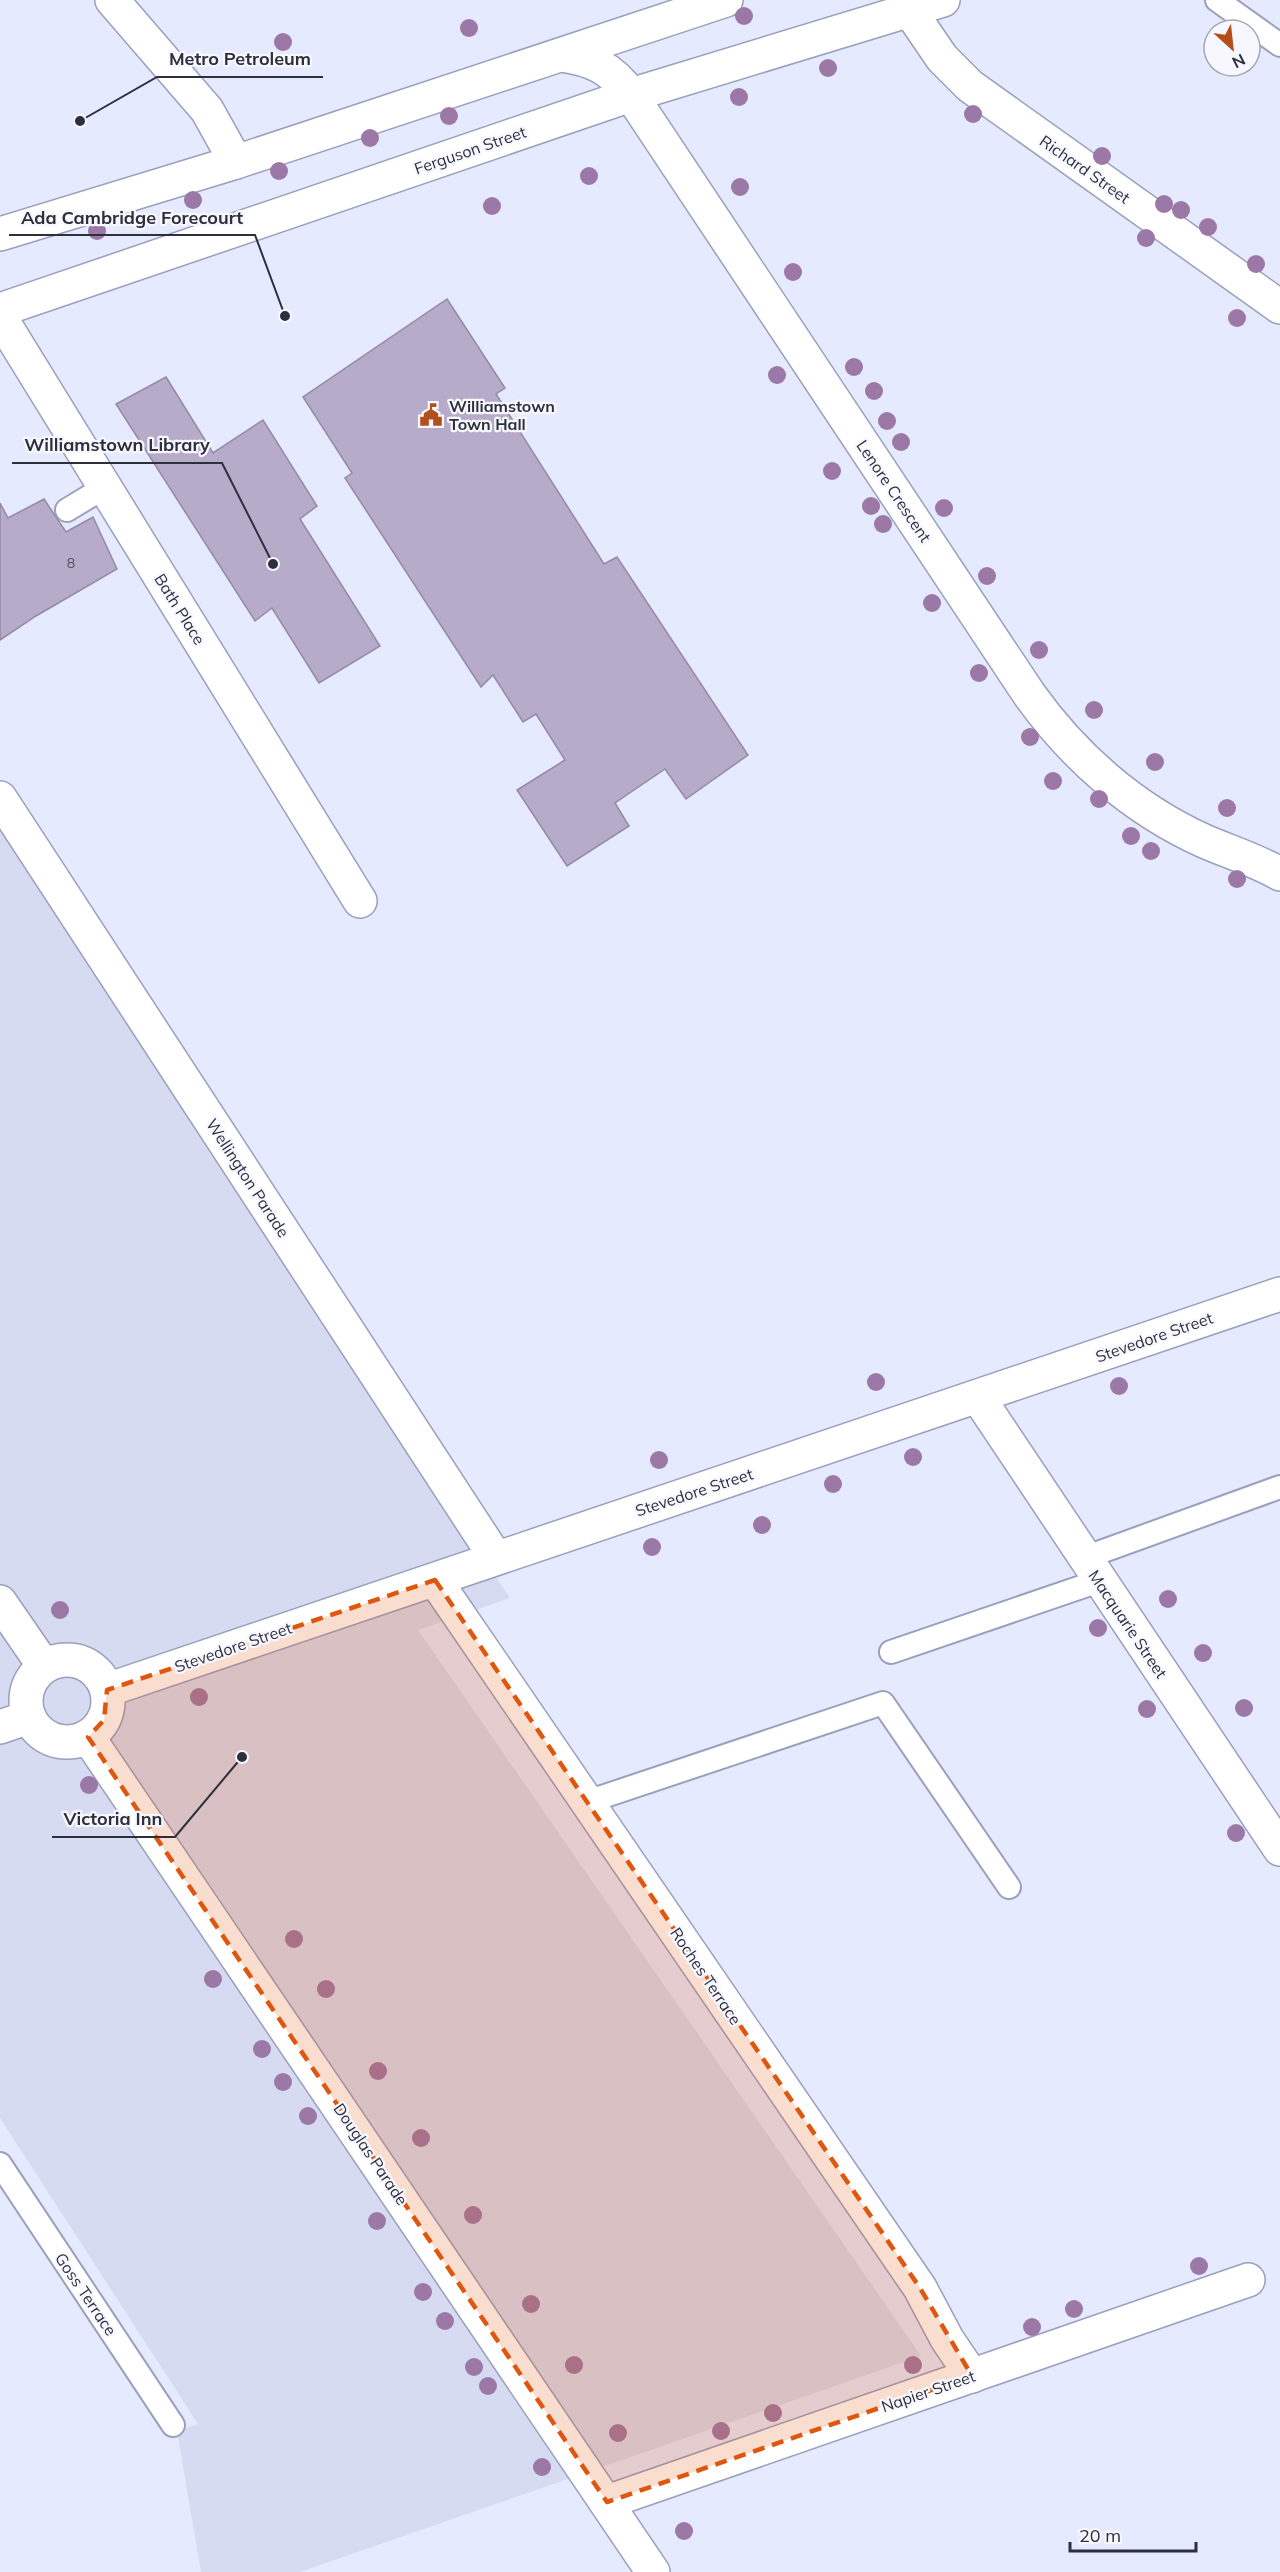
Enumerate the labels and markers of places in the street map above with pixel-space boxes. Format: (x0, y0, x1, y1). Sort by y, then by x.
callout: Metro Petroleum (157, 41, 323, 77)
callout: Ada Cambridge Forecourt (9, 199, 255, 235)
place label: Williamstown Town Hall (449, 396, 555, 434)
public building icon: Williamstown Town Hall (418, 402, 444, 428)
callout: Williamstown Library (12, 427, 222, 463)
callout: Victoria Inn (52, 1801, 175, 1837)

